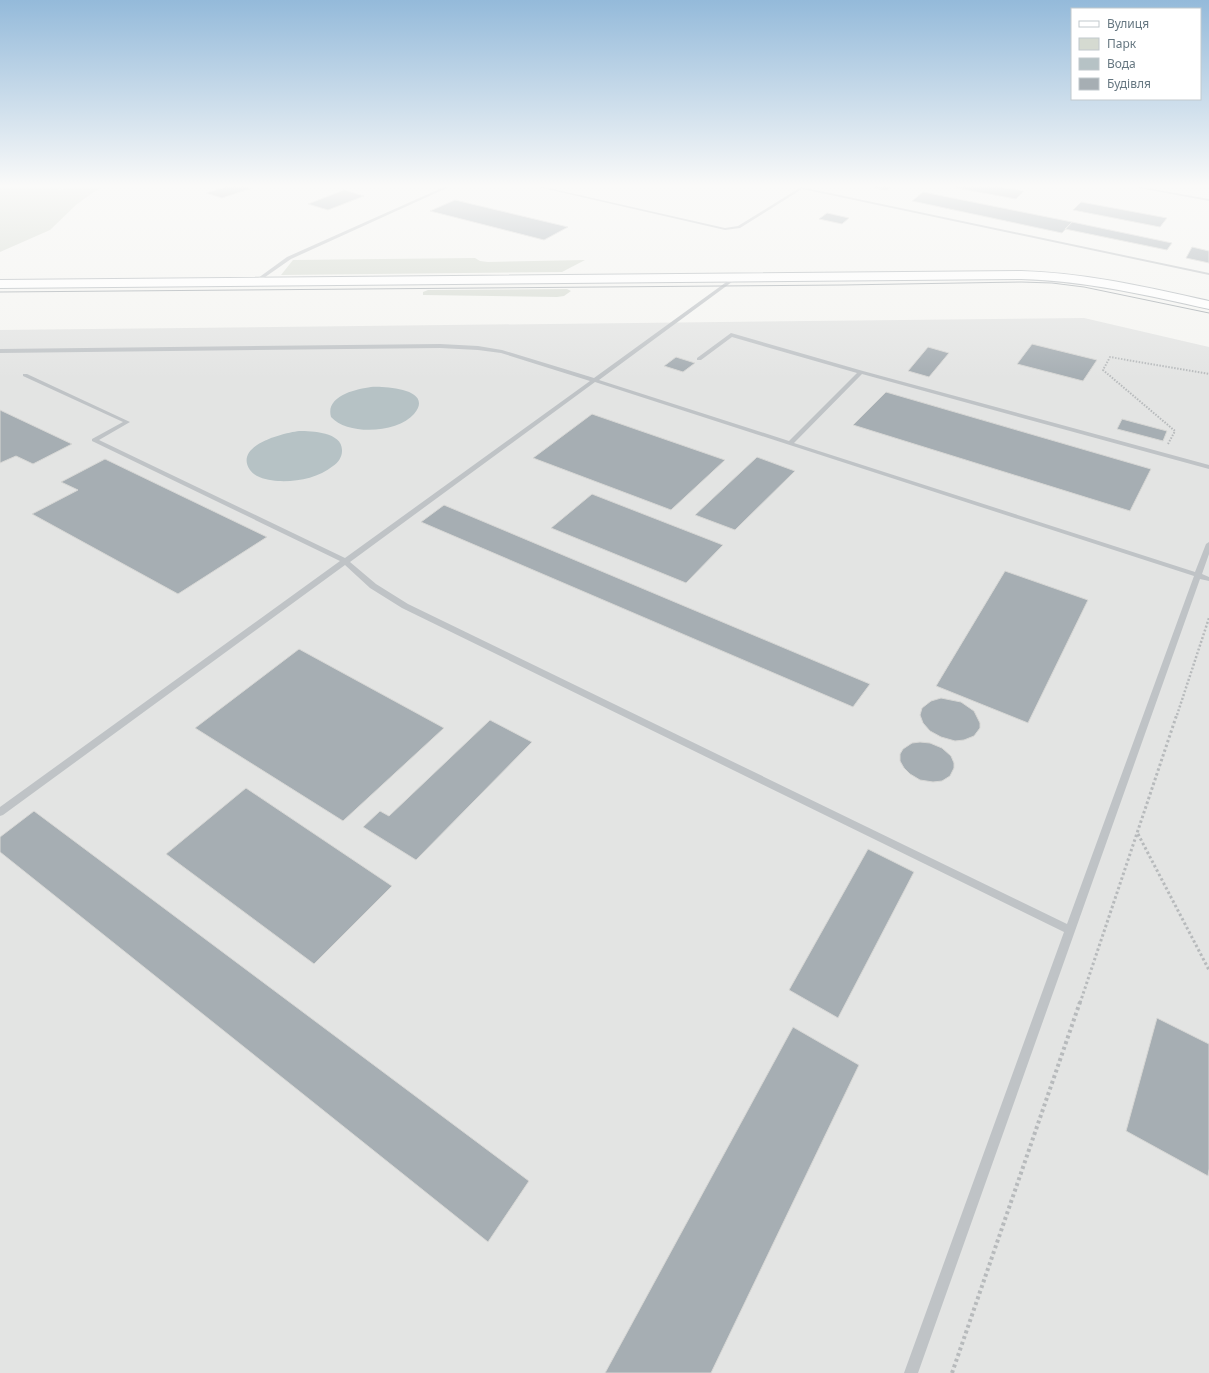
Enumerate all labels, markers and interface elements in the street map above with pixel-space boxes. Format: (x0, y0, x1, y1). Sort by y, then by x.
legend (1071, 8, 1201, 100)
text: Вулиця (1107, 15, 1149, 32)
text: Парк (1107, 35, 1137, 52)
text: Вода (1107, 55, 1136, 72)
text: Будівля (1107, 75, 1151, 92)

